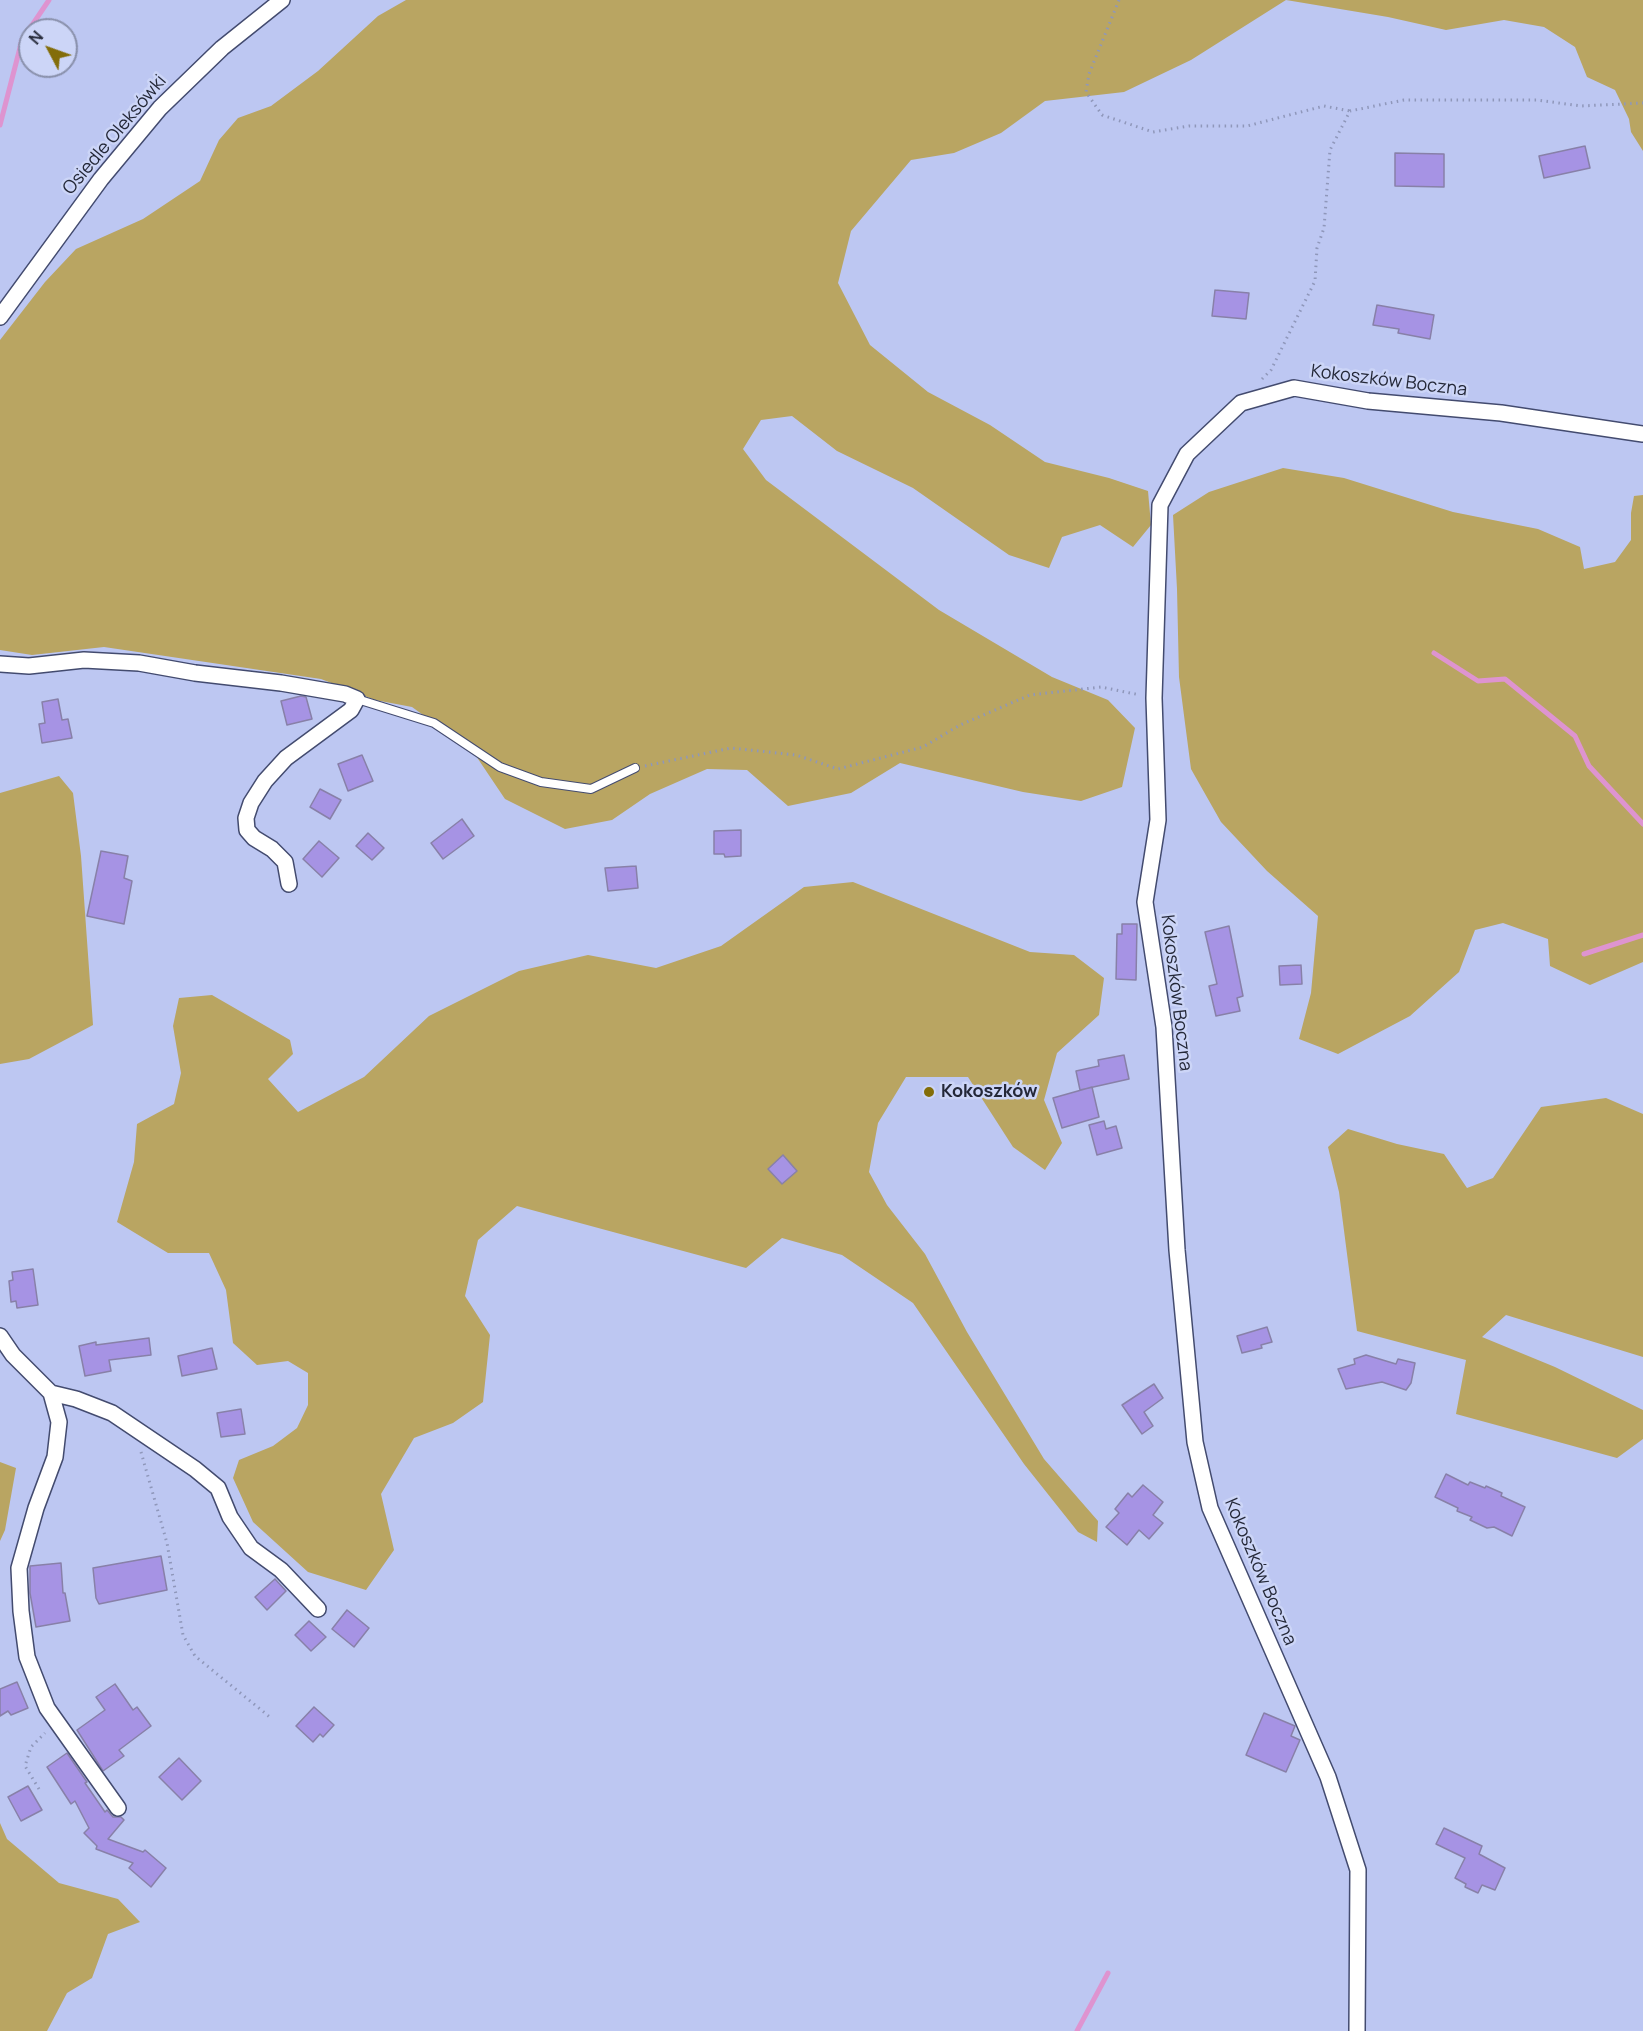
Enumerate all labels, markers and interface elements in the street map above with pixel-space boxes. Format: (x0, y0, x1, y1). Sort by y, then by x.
north arrow (18, 18, 78, 78)
text: N (24, 26, 48, 49)
street label: Osiedle Oleksówki (59, 71, 171, 199)
street label: Kokoszków Boczna (1310, 361, 1468, 401)
street label: Kokoszków Boczna (1156, 914, 1196, 1072)
place label: Kokoszków (941, 1081, 1038, 1103)
marker: Kokoszków (922, 1085, 936, 1099)
street label: Kokoszków Boczna (1219, 1495, 1301, 1649)

